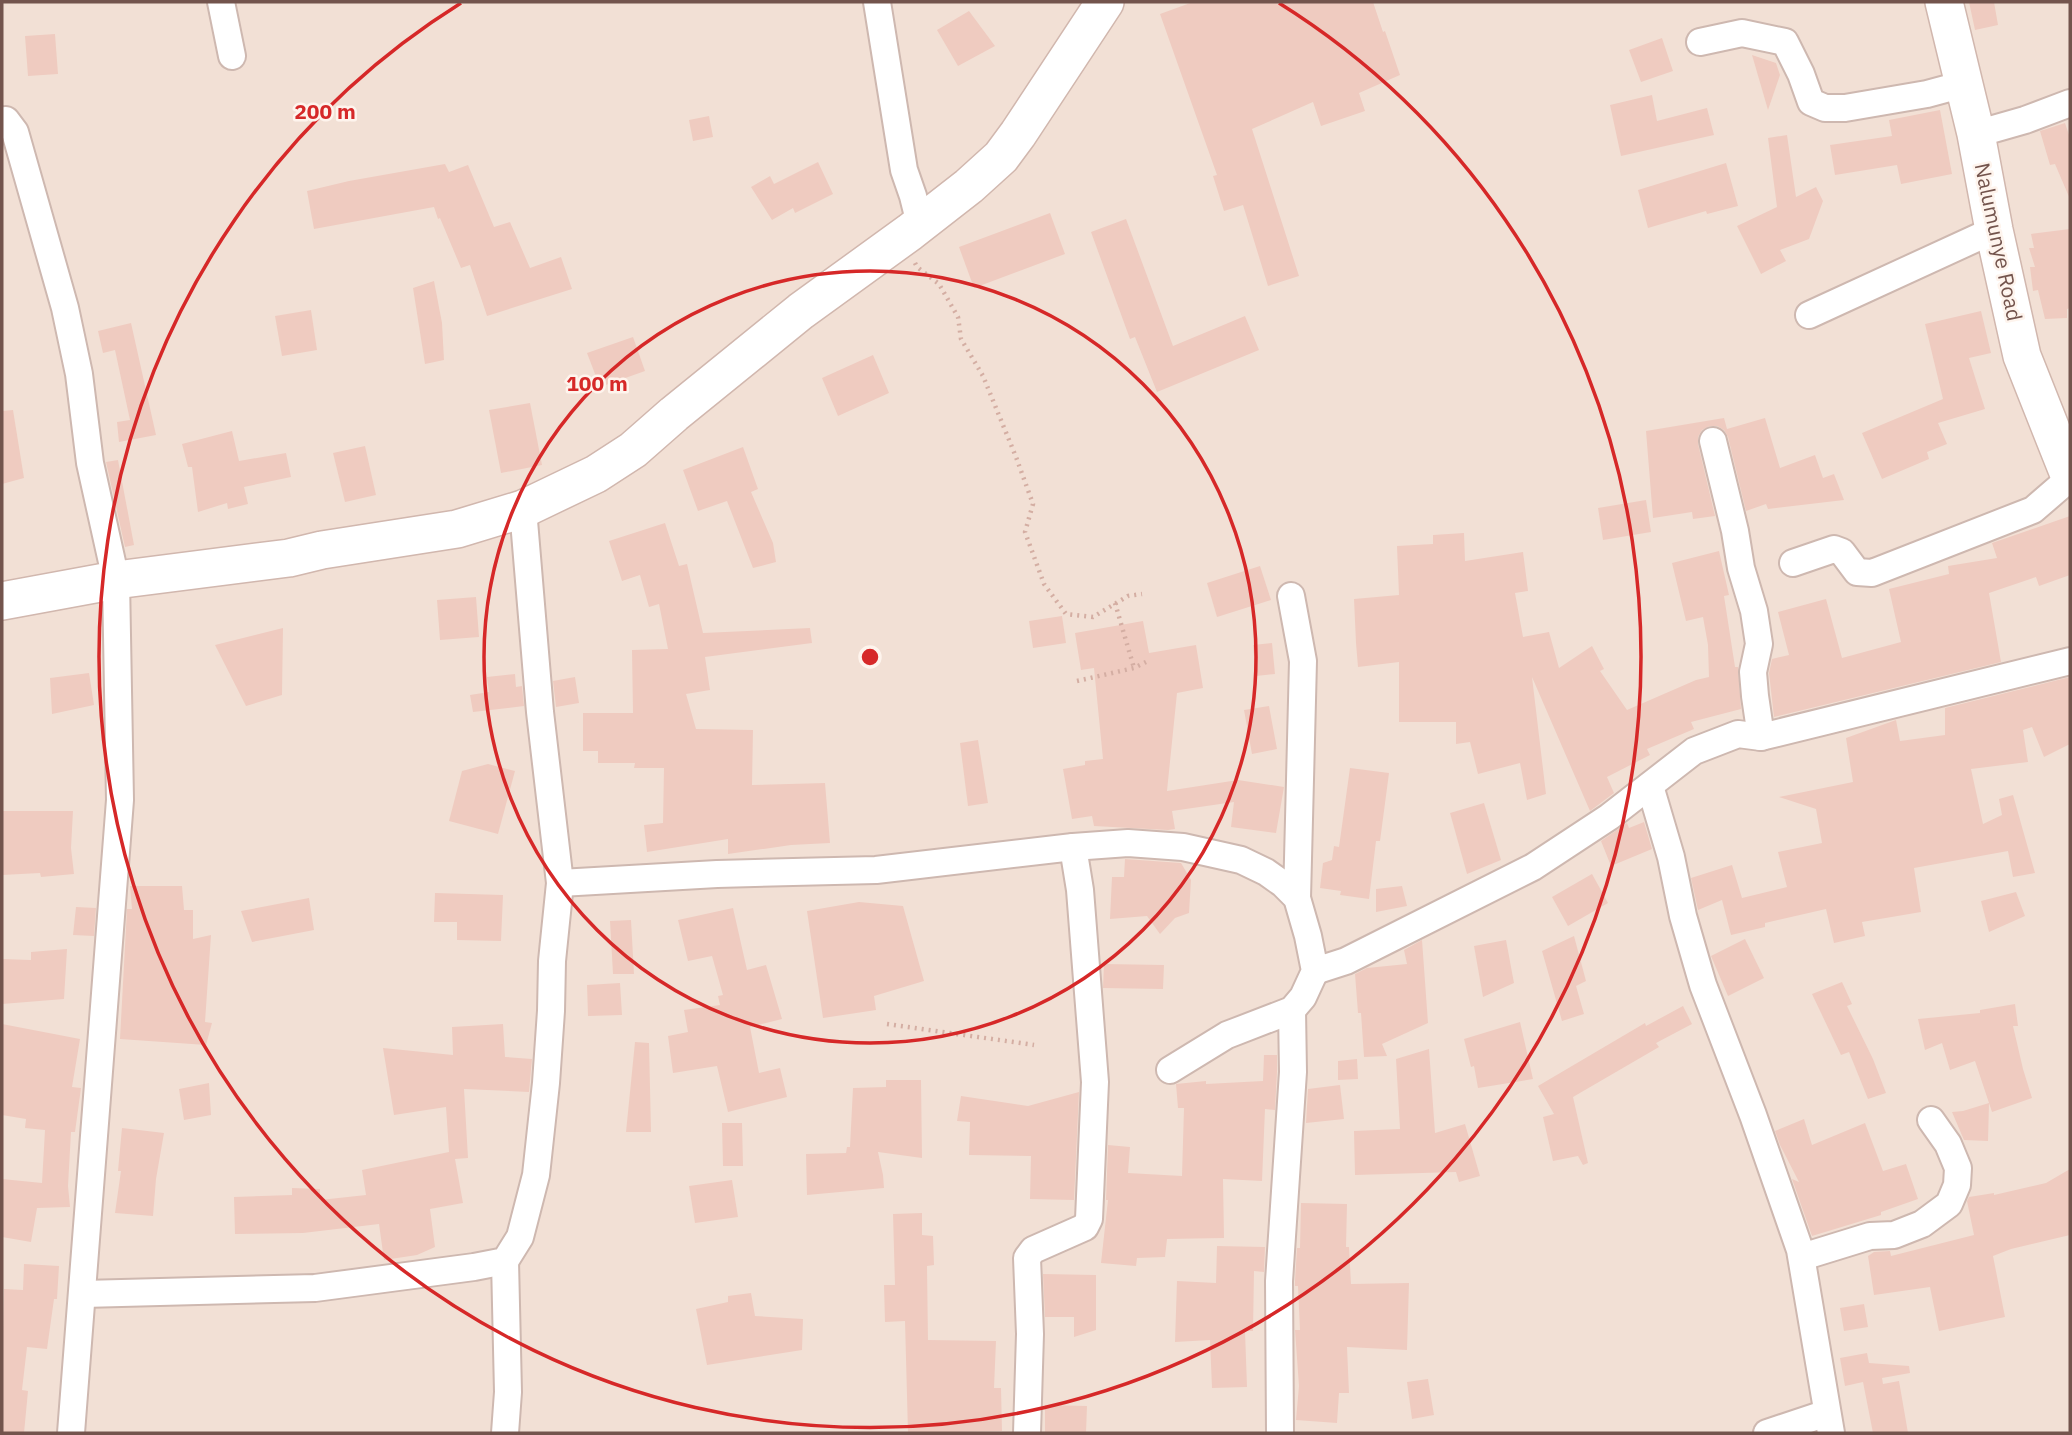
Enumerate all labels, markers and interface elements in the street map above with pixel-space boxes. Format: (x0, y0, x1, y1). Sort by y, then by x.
text: 200 m (294, 97, 356, 125)
street label: Nalumunye Road (1969, 160, 2029, 323)
text: 100 m (566, 369, 628, 397)
centre of rings (858, 645, 882, 669)

